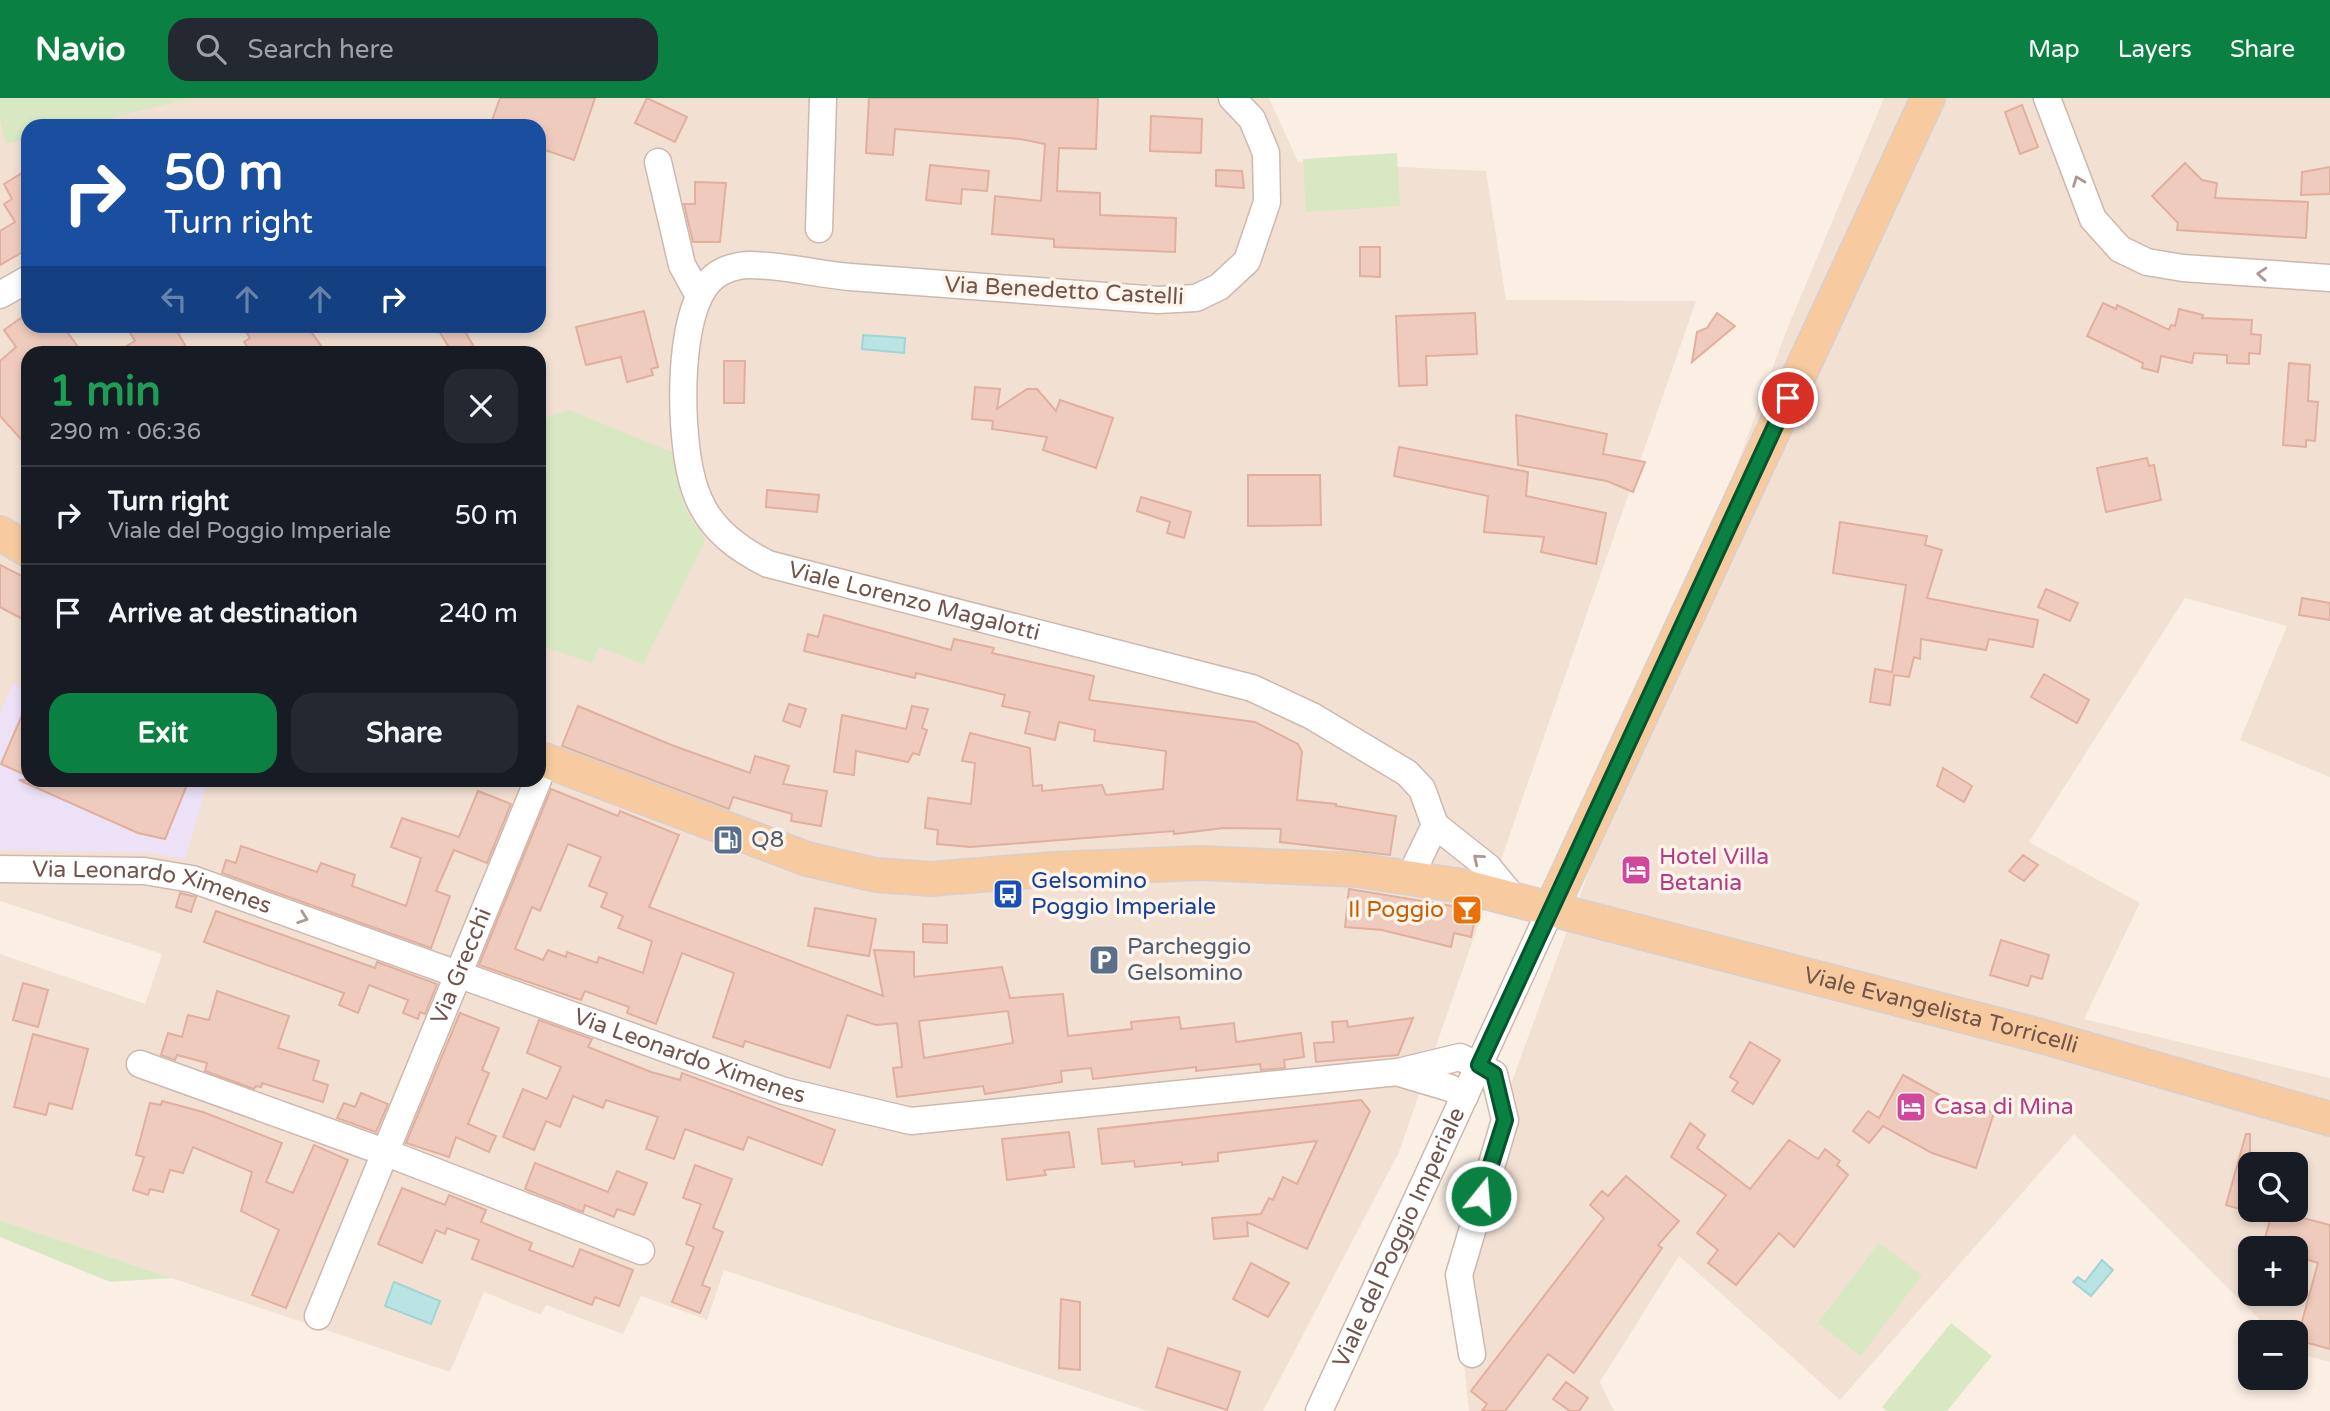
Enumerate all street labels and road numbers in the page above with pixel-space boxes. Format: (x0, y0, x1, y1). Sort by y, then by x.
street label: Via Benedetto Castelli (944, 271, 1184, 311)
street label: Viale Lorenzo Magalotti (785, 556, 1043, 647)
street label: Via Leonardo Ximenes (32, 855, 275, 920)
street label: Via Grecchi (425, 904, 498, 1029)
street label: Viale Evangelista Torricelli (1801, 961, 2081, 1060)
street label: Via Leonardo Ximenes (570, 1003, 808, 1110)
street label: Viale del Poggio Imperiale (1327, 1103, 1471, 1372)

